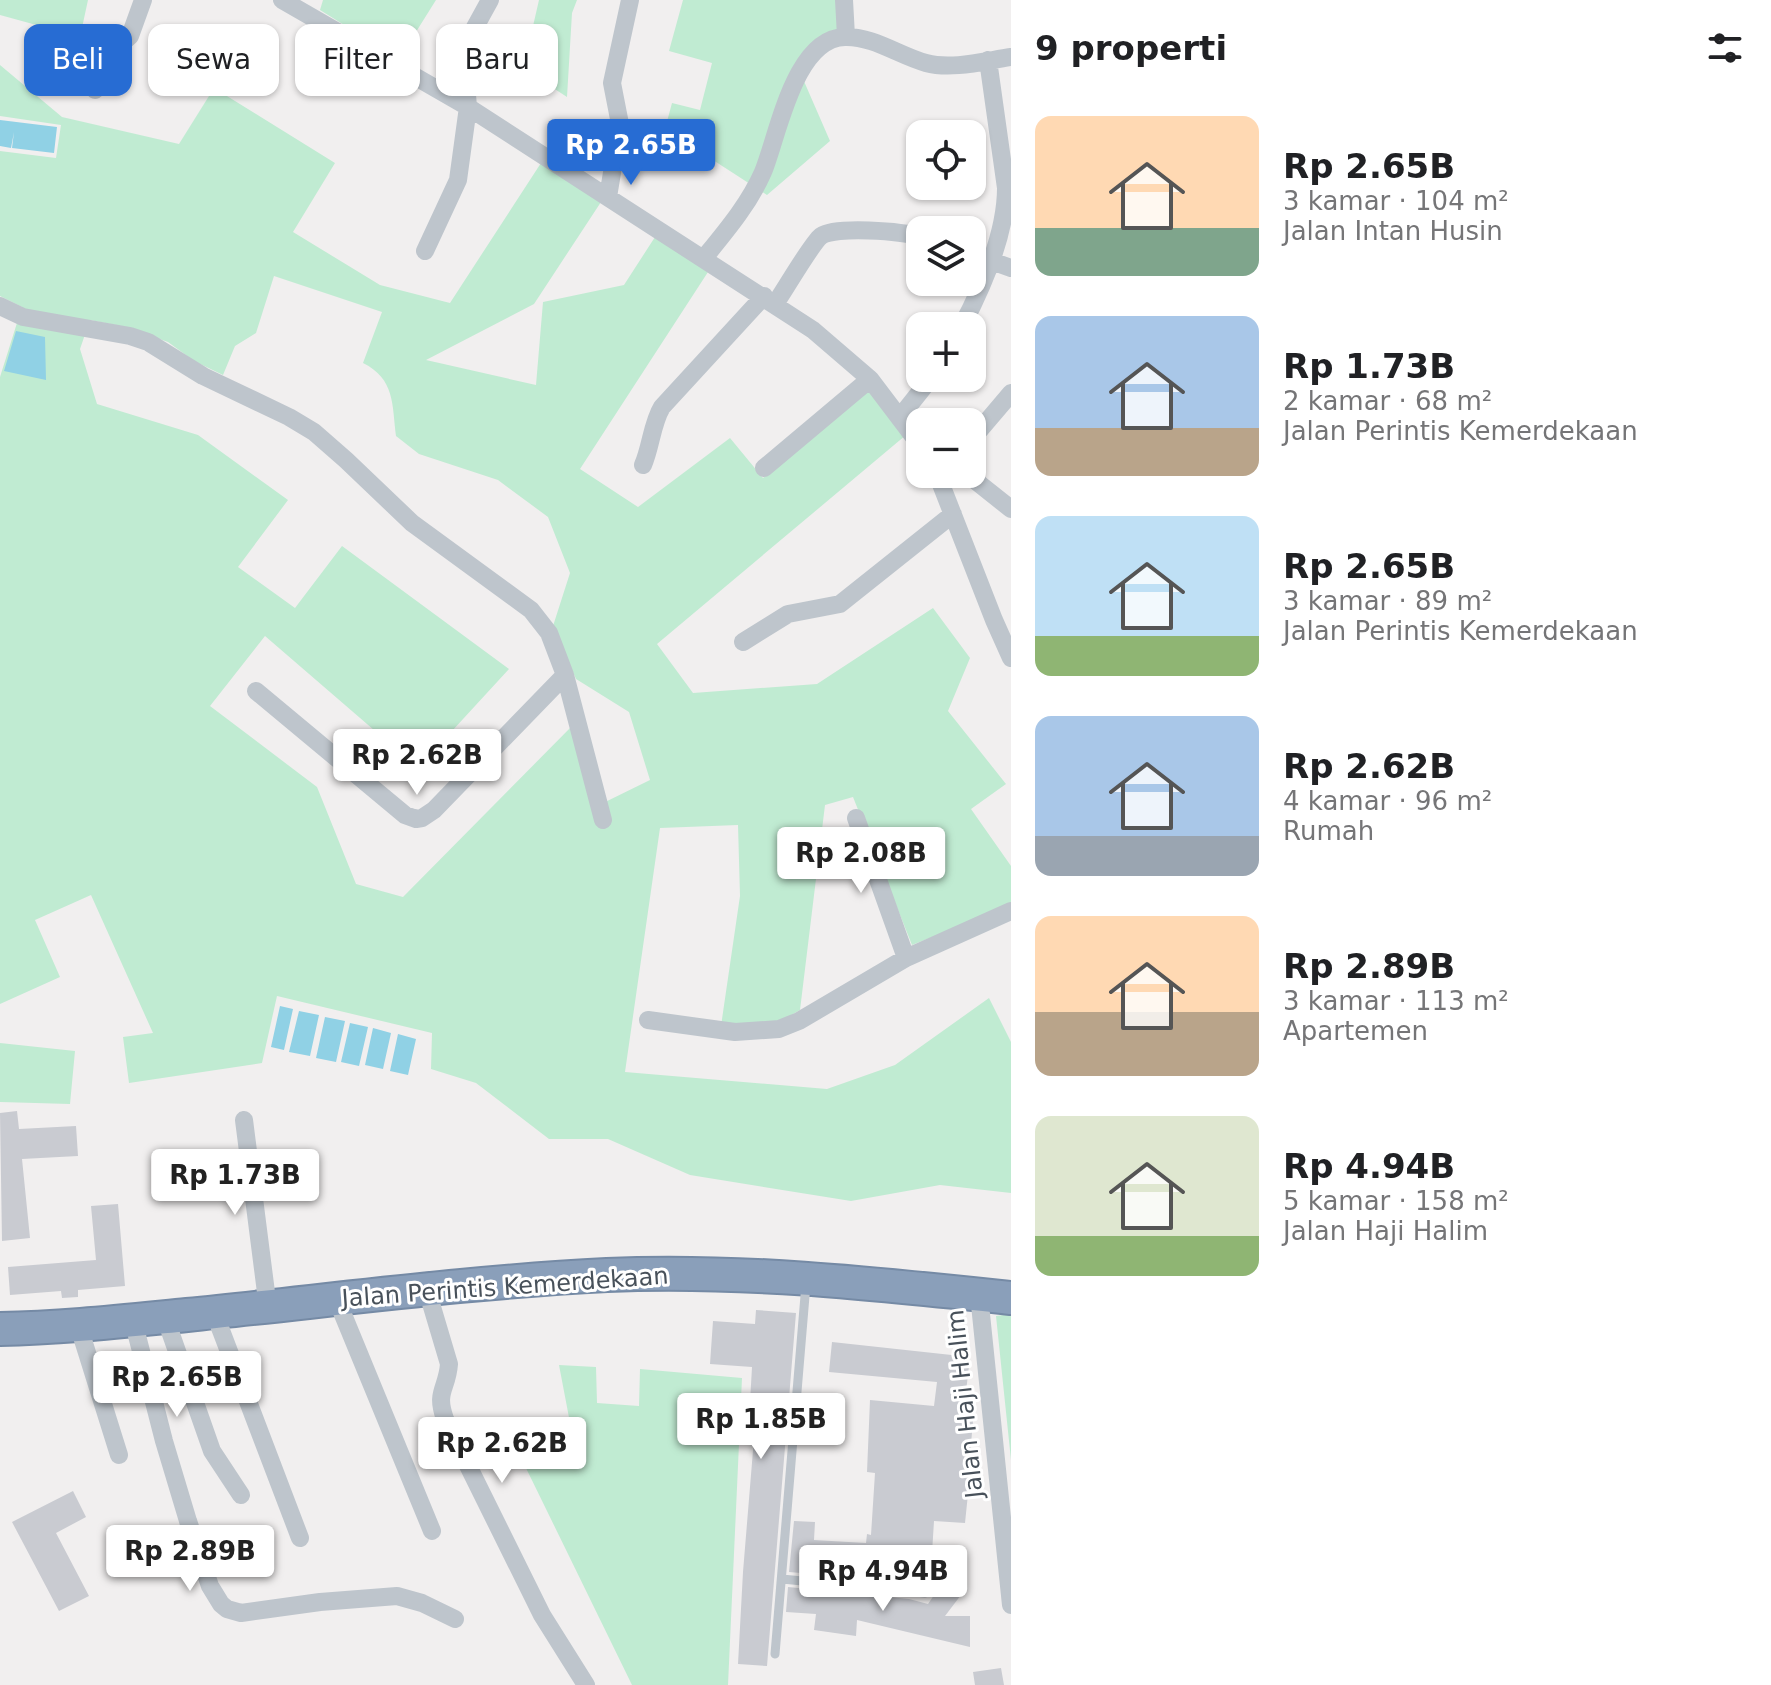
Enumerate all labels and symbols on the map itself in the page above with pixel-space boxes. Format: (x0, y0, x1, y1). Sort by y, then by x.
pin: Rp 2.65B (548, 119, 714, 187)
pin: Rp 2.62B (334, 729, 500, 797)
pin: Rp 2.08B (778, 827, 944, 895)
pin: Rp 1.73B (152, 1149, 318, 1217)
street label: Jalan Perintis Kemerdekaan (339, 1262, 669, 1313)
street label: Jalan Haji Halim (941, 1308, 989, 1502)
pin: Rp 2.65B (94, 1351, 260, 1419)
pin: Rp 1.85B (678, 1393, 844, 1461)
pin: Rp 2.62B (419, 1417, 585, 1485)
pin: Rp 2.89B (107, 1525, 273, 1593)
pin: Rp 4.94B (800, 1545, 966, 1613)

